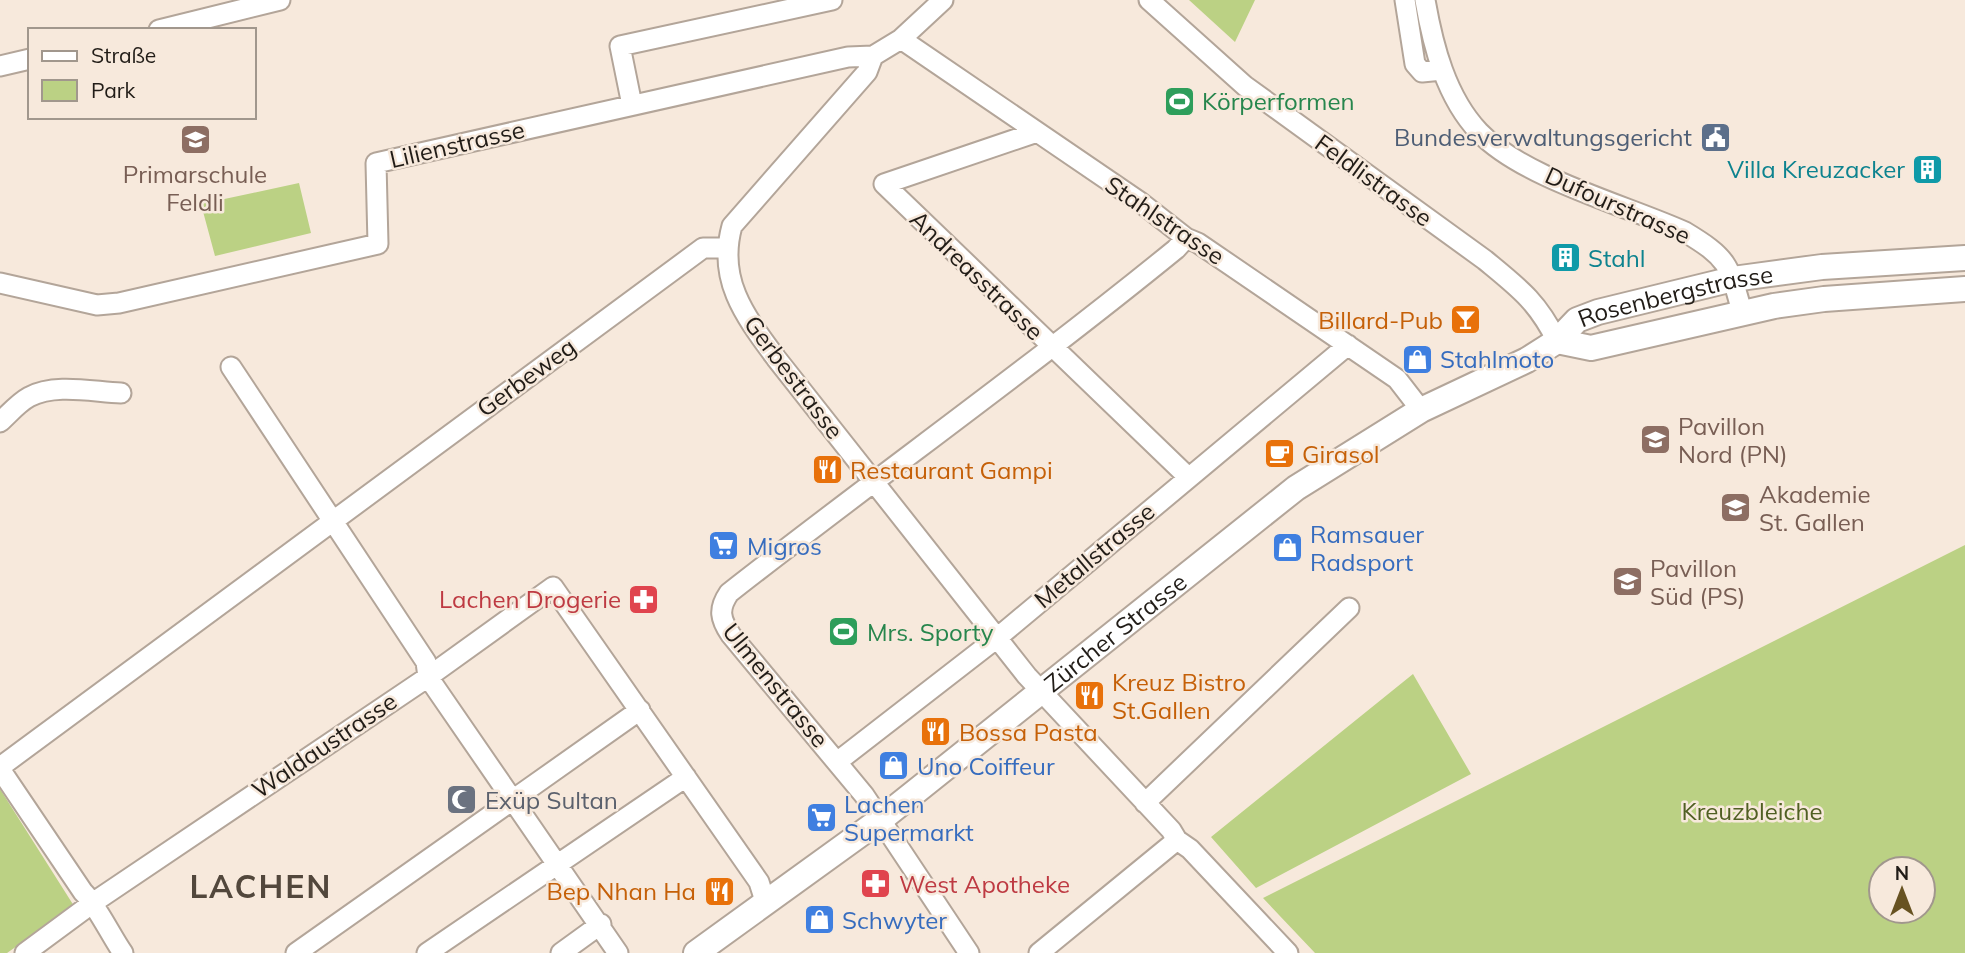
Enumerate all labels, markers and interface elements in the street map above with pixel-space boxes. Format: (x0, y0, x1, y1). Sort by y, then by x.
legend (28, 28, 256, 119)
text: Straße (91, 42, 156, 68)
text: Park (91, 77, 135, 103)
sports icon: Körperformen (1162, 84, 1196, 118)
place label: Körperformen (1202, 86, 1355, 116)
street label: Lilienstrasse (387, 114, 527, 174)
public building icon: Bundesverwaltungsgericht (1698, 120, 1732, 154)
place label: Bundesverwaltungsgericht (1394, 122, 1692, 152)
school or university icon: Primarschule Feldli (178, 123, 212, 157)
street label: Feldlistrasse (1309, 127, 1439, 233)
building icon: Villa Kreuzacker (1911, 152, 1945, 186)
place label: Villa Kreuzacker (1727, 154, 1905, 184)
place label: Primarschule Feldli (123, 159, 267, 217)
street label: Dufourstrasse (1541, 160, 1695, 250)
street label: Stahlstrasse (1100, 169, 1230, 271)
street label: Andreasstrasse (904, 204, 1050, 346)
building icon: Stahl (1548, 241, 1582, 275)
place label: Stahl (1588, 243, 1645, 273)
street label: Rosenbergstrasse (1573, 259, 1775, 333)
bar icon: Billard-Pub (1449, 303, 1483, 337)
place label: Billard-Pub (1318, 305, 1443, 335)
street label: Gerbestrasse (738, 309, 850, 445)
street label: Gerbeweg (471, 331, 581, 423)
shop icon: Stahlmoto (1400, 342, 1434, 376)
place label: Stahlmoto (1440, 344, 1554, 374)
place label: Pavillon Nord (PN) (1678, 411, 1788, 469)
school or university icon: Pavillon Nord (PN) (1638, 423, 1672, 457)
cafe icon: Girasol (1262, 437, 1296, 471)
place label: Girasol (1302, 439, 1380, 469)
restaurant icon: Restaurant Gampi (810, 453, 844, 487)
place label: Restaurant Gampi (850, 455, 1053, 485)
place label: Akademie St. Gallen (1759, 479, 1871, 537)
school or university icon: Akademie St. Gallen (1719, 491, 1753, 525)
street label: Metallstrasse (1028, 496, 1160, 614)
place label: Ramsauer Radsport (1310, 519, 1424, 577)
supermarket icon: Migros (707, 529, 741, 563)
place label: Migros (747, 531, 822, 561)
shop icon: Ramsauer Radsport (1270, 531, 1304, 565)
place label: Pavillon Süd (PS) (1650, 553, 1745, 611)
school or university icon: Pavillon Süd (PS) (1610, 565, 1644, 599)
street label: Zürcher Strasse (1038, 566, 1192, 698)
pharmacy icon: Lachen Drogerie (627, 582, 661, 616)
place label: Lachen Drogerie (439, 584, 621, 614)
sports icon: Mrs. Sporty (827, 615, 861, 649)
street label: Ulmenstrasse (717, 617, 835, 753)
place label: Mrs. Sporty (867, 617, 994, 647)
place label: Kreuz Bistro St.Gallen (1112, 667, 1246, 725)
restaurant icon: Kreuz Bistro St.Gallen (1072, 679, 1106, 713)
street label: Waldaustrasse (246, 686, 402, 804)
restaurant icon: Bossa Pasta (919, 715, 953, 749)
place label: Bossa Pasta (959, 717, 1098, 747)
shop icon: Uno Coiffeur (877, 749, 911, 783)
place label: Uno Coiffeur (917, 751, 1055, 781)
mosque icon: Exüp Sultan (445, 783, 479, 817)
place label: Exüp Sultan (485, 785, 618, 815)
place label: Lachen Supermarkt (844, 789, 974, 847)
park label: Kreuzbleiche (1681, 796, 1823, 826)
supermarket icon: Lachen Supermarkt (804, 801, 838, 835)
north arrow (1867, 855, 1937, 925)
text: N (1895, 861, 1909, 885)
district label: LACHEN (190, 866, 332, 906)
pharmacy icon: West Apotheke (859, 867, 893, 901)
place label: West Apotheke (899, 869, 1070, 899)
restaurant icon: Bep Nhan Ha (702, 874, 736, 908)
place label: Bep Nhan Ha (546, 876, 696, 906)
shop icon: Schwyter (802, 903, 836, 937)
place label: Schwyter (842, 905, 947, 935)

